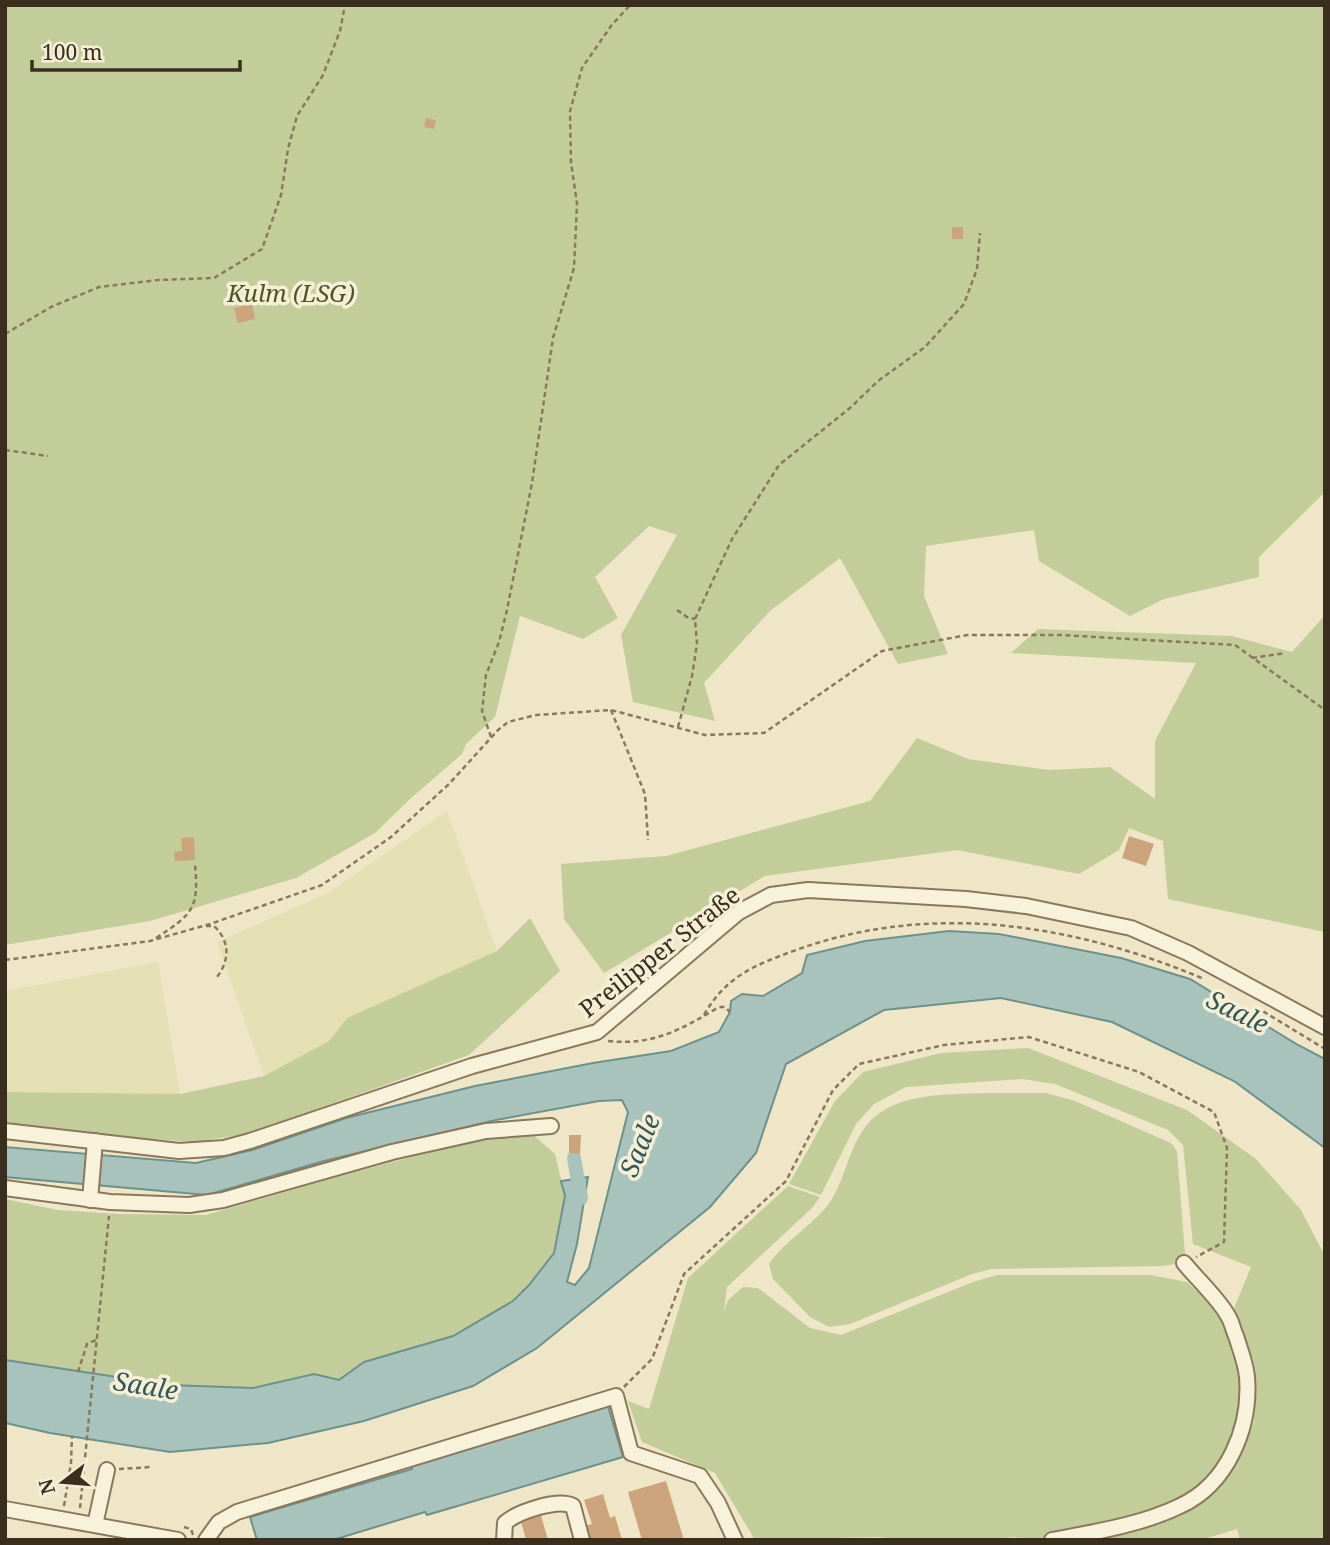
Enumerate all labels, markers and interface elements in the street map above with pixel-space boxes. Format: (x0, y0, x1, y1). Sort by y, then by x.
scale bar (32, 28, 240, 72)
text: 100 m (42, 38, 103, 66)
park label: Kulm (LSG) (226, 276, 355, 309)
street label: Preilipper Straße (572, 878, 746, 1024)
water label: Saale (1201, 981, 1275, 1041)
water label: Saale (610, 1108, 668, 1182)
water label: Saale (111, 1362, 181, 1408)
north arrow (28, 1447, 98, 1517)
text: N (32, 1476, 61, 1497)

